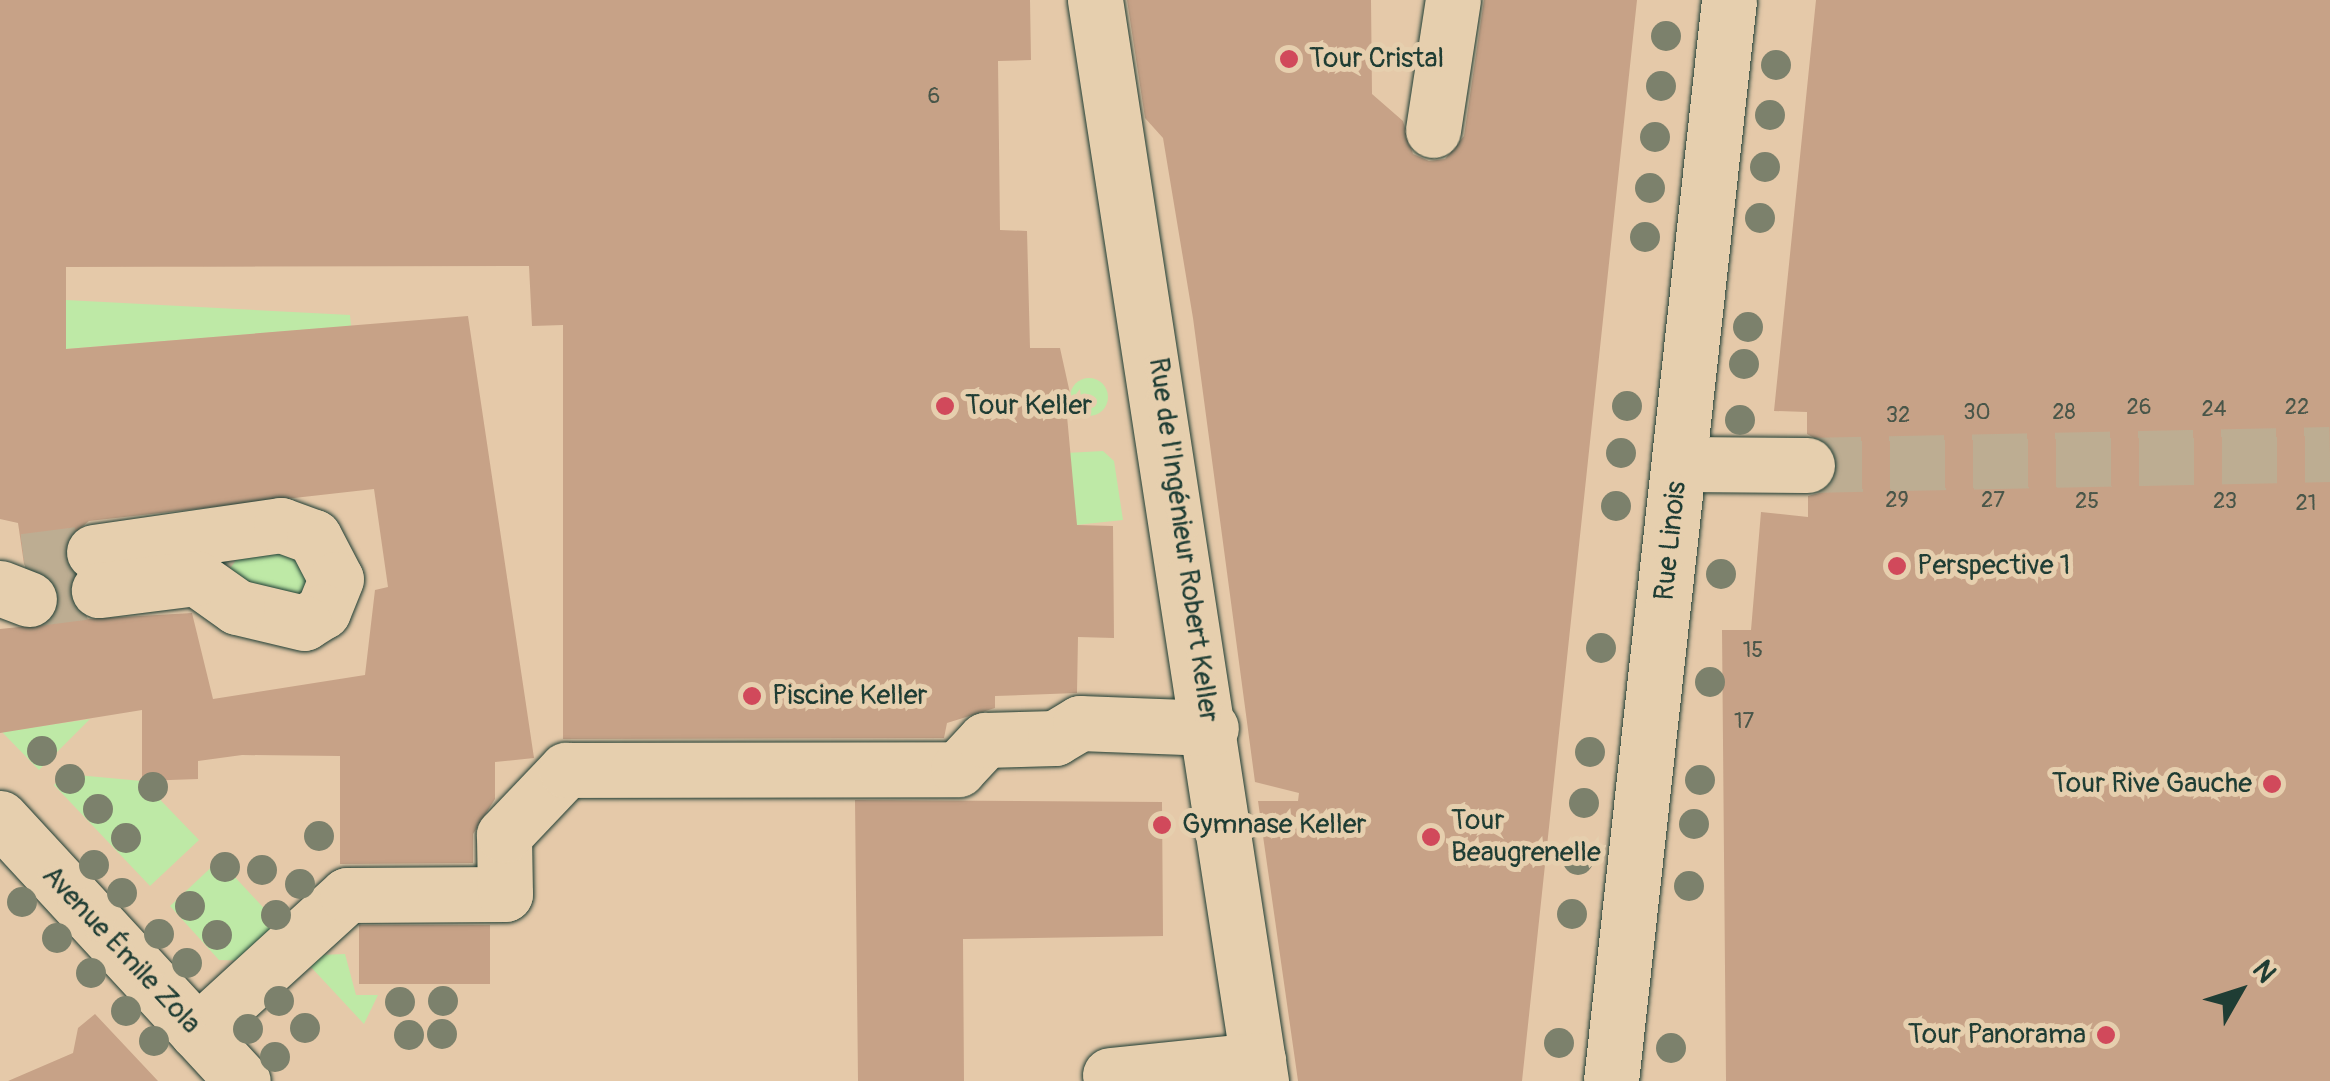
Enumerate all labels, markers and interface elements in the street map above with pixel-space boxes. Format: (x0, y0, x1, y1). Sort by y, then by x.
place label: Tour Cristal (1309, 42, 1444, 76)
marker: Tour Cristal (1278, 48, 1300, 70)
house number: 6 (928, 84, 940, 110)
street label: Rue de l'Ingénieur Robert Keller (1141, 356, 1225, 724)
place label: Tour Keller (965, 389, 1092, 423)
marker: Tour Keller (934, 395, 956, 417)
house number: 26 (2126, 395, 2152, 421)
house number: 22 (2285, 395, 2309, 421)
house number: 24 (2201, 397, 2227, 423)
house number: 30 (1963, 400, 1991, 426)
house number: 28 (2052, 400, 2076, 426)
house number: 32 (1886, 403, 1910, 429)
street label: Rue Linois (1648, 480, 1694, 602)
house number: 29 (1885, 488, 1909, 514)
house number: 27 (1981, 488, 2005, 514)
house number: 25 (2075, 489, 2099, 515)
house number: 23 (2213, 489, 2237, 515)
house number: 21 (2296, 491, 2316, 517)
place label: Perspective 1 (1917, 549, 2071, 583)
marker: Perspective 1 (1886, 555, 1908, 577)
house number: 15 (1743, 638, 1763, 664)
place label: Piscine Keller (772, 679, 927, 713)
marker: Piscine Keller (741, 685, 763, 707)
house number: 17 (1734, 709, 1754, 735)
place label: Tour Rive Gauche (2052, 767, 2252, 801)
marker: Tour Rive Gauche (2261, 773, 2283, 795)
place label: Tour Beaugrenelle (1451, 804, 1601, 870)
place label: Gymnase Keller (1182, 808, 1366, 842)
marker: Gymnase Keller (1151, 814, 1173, 836)
marker: Tour Beaugrenelle (1420, 826, 1442, 848)
street label: Avenue Émile Zola (35, 859, 207, 1041)
north arrow (2190, 941, 2290, 1041)
text: N (2244, 953, 2283, 990)
place label: Tour Panorama (1908, 1018, 2086, 1052)
marker: Tour Panorama (2095, 1024, 2117, 1046)

